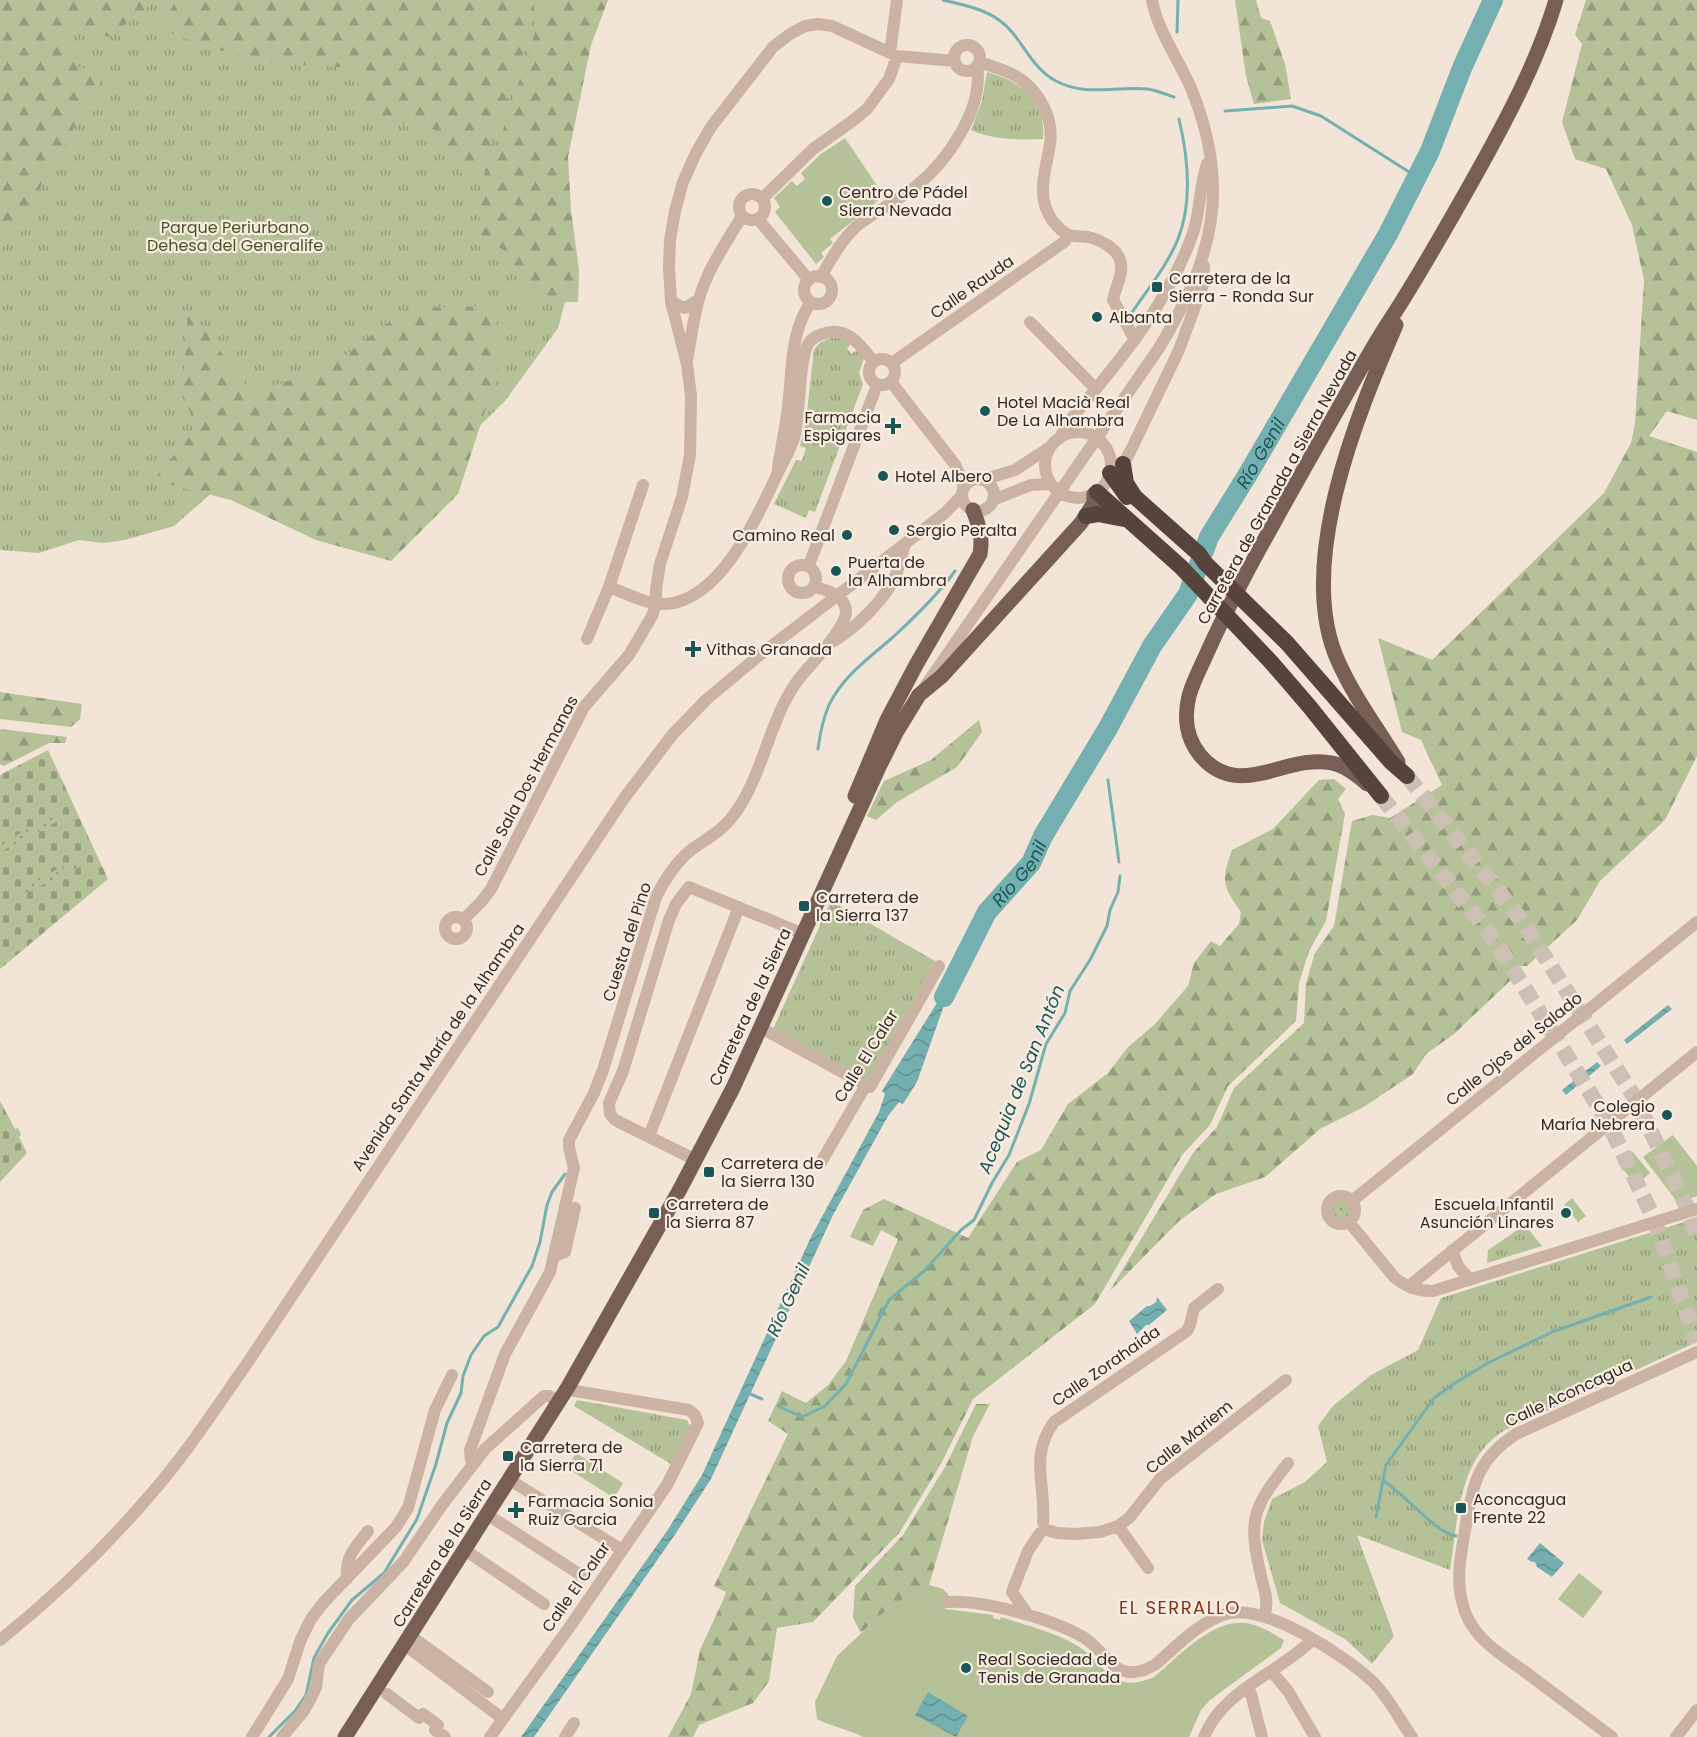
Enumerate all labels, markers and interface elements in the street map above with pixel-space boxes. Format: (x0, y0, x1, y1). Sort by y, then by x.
place label: Centro de Pádel Sierra Nevada (839, 181, 968, 222)
marker: Centro de Pádel Sierra Nevada (820, 194, 834, 208)
park label: Parque Periurbano Dehesa del Generalife (147, 216, 323, 257)
street label: Calle Rauda (925, 250, 1019, 324)
place label: Carretera de la Sierra - Ronda Sur (1169, 267, 1314, 308)
marker: Carretera de la Sierra - Ronda Sur (1150, 280, 1164, 294)
place label: Albanta (1109, 306, 1172, 329)
marker: Albanta (1090, 310, 1104, 324)
street label: Carretera de Granada a Sierra Nevada (1192, 345, 1362, 629)
place label: Hotel Macià Real De La Alhambra (997, 391, 1130, 432)
marker: Hotel Macià Real De La Alhambra (978, 404, 992, 418)
place label: Farmacia Espigares (804, 406, 881, 447)
water label: Río Genil (1230, 413, 1291, 493)
marker: Farmacia Espigares (886, 419, 900, 433)
place label: Hotel Albero (895, 465, 992, 488)
marker: Hotel Albero (876, 469, 890, 483)
place label: Sergio Peralta (906, 519, 1017, 542)
marker: Sergio Peralta (887, 523, 901, 537)
place label: Camino Real (732, 524, 835, 547)
marker: Camino Real (840, 528, 854, 542)
place label: Puerta de la Alhambra (848, 551, 947, 592)
marker: Puerta de la Alhambra (829, 564, 843, 578)
place label: Vithas Granada (706, 638, 832, 661)
marker: Vithas Granada (684, 640, 702, 658)
street label: Calle Sala Dos Hermanas (468, 691, 584, 881)
water label: Río Genil (986, 836, 1052, 912)
street label: Cuesta del Pino (597, 879, 657, 1005)
place label: Carretera de la Sierra 137 (816, 886, 919, 927)
marker: Carretera de la Sierra 137 (797, 899, 811, 913)
street label: Avenida Santa María de la Alhambra (346, 918, 530, 1176)
street label: Carretera de la Sierra (703, 924, 797, 1090)
water label: Acequia de San Antón (971, 981, 1070, 1178)
street label: Calle Ojos del Salado (1441, 987, 1587, 1111)
street label: Calle El Calar (828, 1005, 904, 1107)
place label: Colegio María Nebrera (1541, 1095, 1655, 1136)
marker: Colegio María Nebrera (1660, 1108, 1674, 1122)
place label: Carretera de la Sierra 130 (721, 1152, 824, 1193)
marker: Carretera de la Sierra 130 (702, 1165, 716, 1179)
place label: Carretera de la Sierra 87 (666, 1193, 769, 1234)
place label: Escuela Infantil Asunción Linares (1420, 1193, 1554, 1234)
marker: Carretera de la Sierra 87 (647, 1206, 661, 1220)
marker: Escuela Infantil Asunción Linares (1559, 1206, 1573, 1220)
water label: Río Genil (760, 1259, 816, 1341)
street label: Calle Zorahaida (1047, 1320, 1165, 1412)
street label: Calle Aconcagua (1501, 1353, 1637, 1433)
street label: Calle Mariem (1141, 1395, 1237, 1479)
place label: Carretera de la Sierra 71 (520, 1436, 623, 1477)
marker: Carretera de la Sierra 71 (501, 1449, 515, 1463)
street label: Carretera de la Sierra (387, 1474, 497, 1632)
place label: Aconcagua Frente 22 (1473, 1488, 1566, 1529)
place label: Farmacia Sonia Ruiz Garcia (528, 1490, 654, 1531)
marker: Aconcagua Frente 22 (1454, 1501, 1468, 1515)
marker: Farmacia Sonia Ruiz Garcia (509, 1503, 523, 1517)
street label: Calle El Calar (536, 1537, 616, 1637)
district label: EL SERRALLO (1119, 1595, 1241, 1620)
place label: Real Sociedad de Tenis de Granada (978, 1648, 1120, 1689)
marker: Real Sociedad de Tenis de Granada (959, 1661, 973, 1675)

